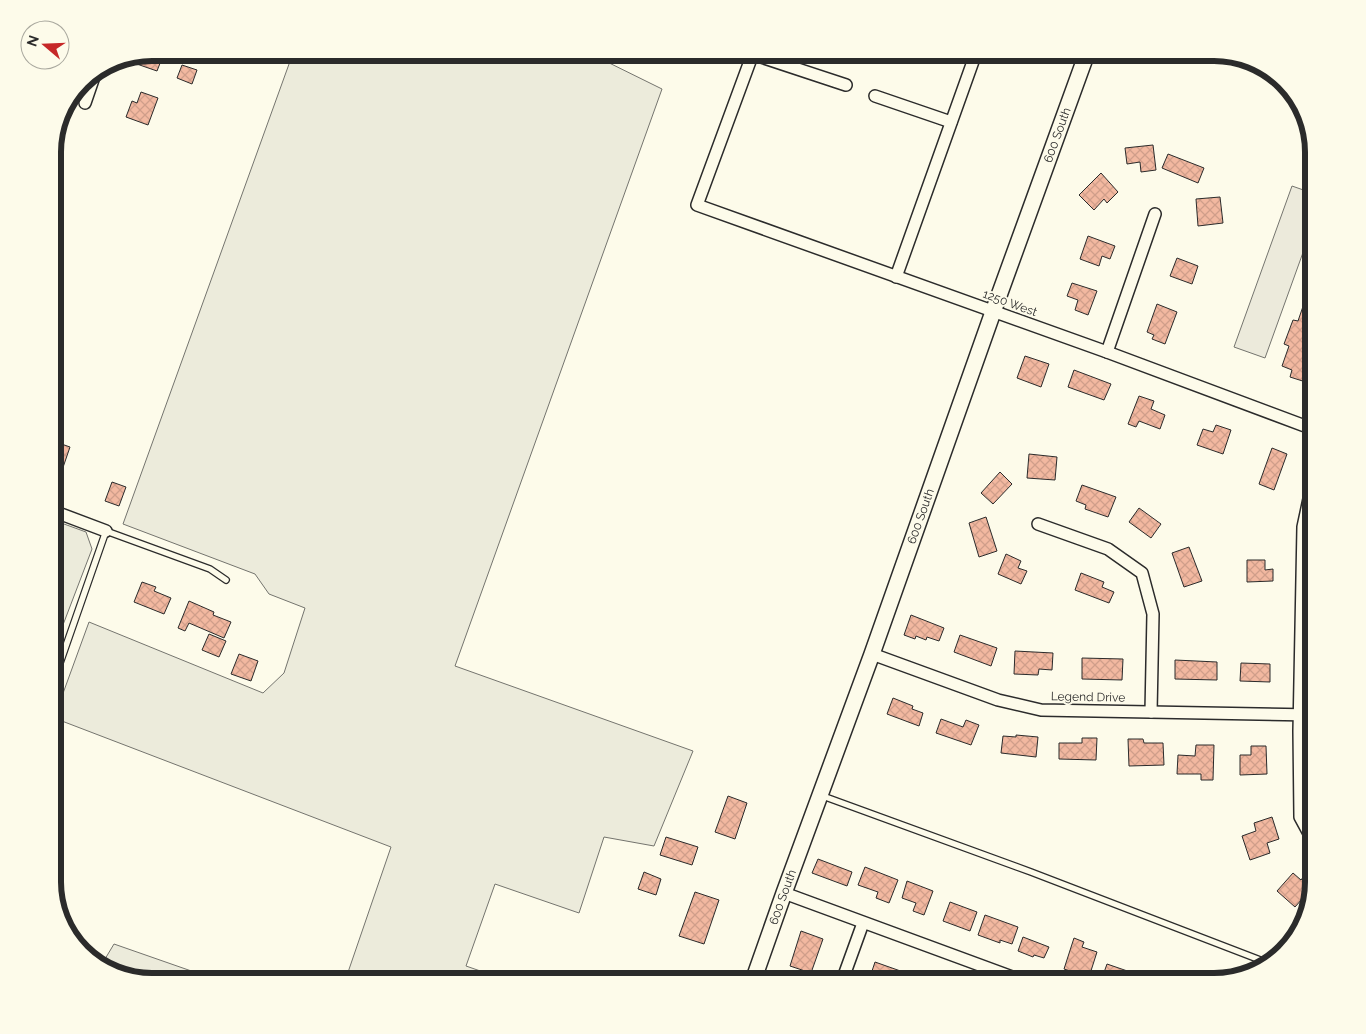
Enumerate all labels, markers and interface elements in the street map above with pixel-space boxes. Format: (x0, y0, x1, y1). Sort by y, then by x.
north arrow (20, 20, 70, 70)
text: N (23, 33, 42, 48)
street label: 600 South (1041, 106, 1074, 165)
street label: 1250 West (981, 287, 1039, 319)
street label: 600 South (904, 487, 937, 546)
street label: Legend Drive (1051, 689, 1125, 705)
street label: 600 South (766, 868, 799, 927)

